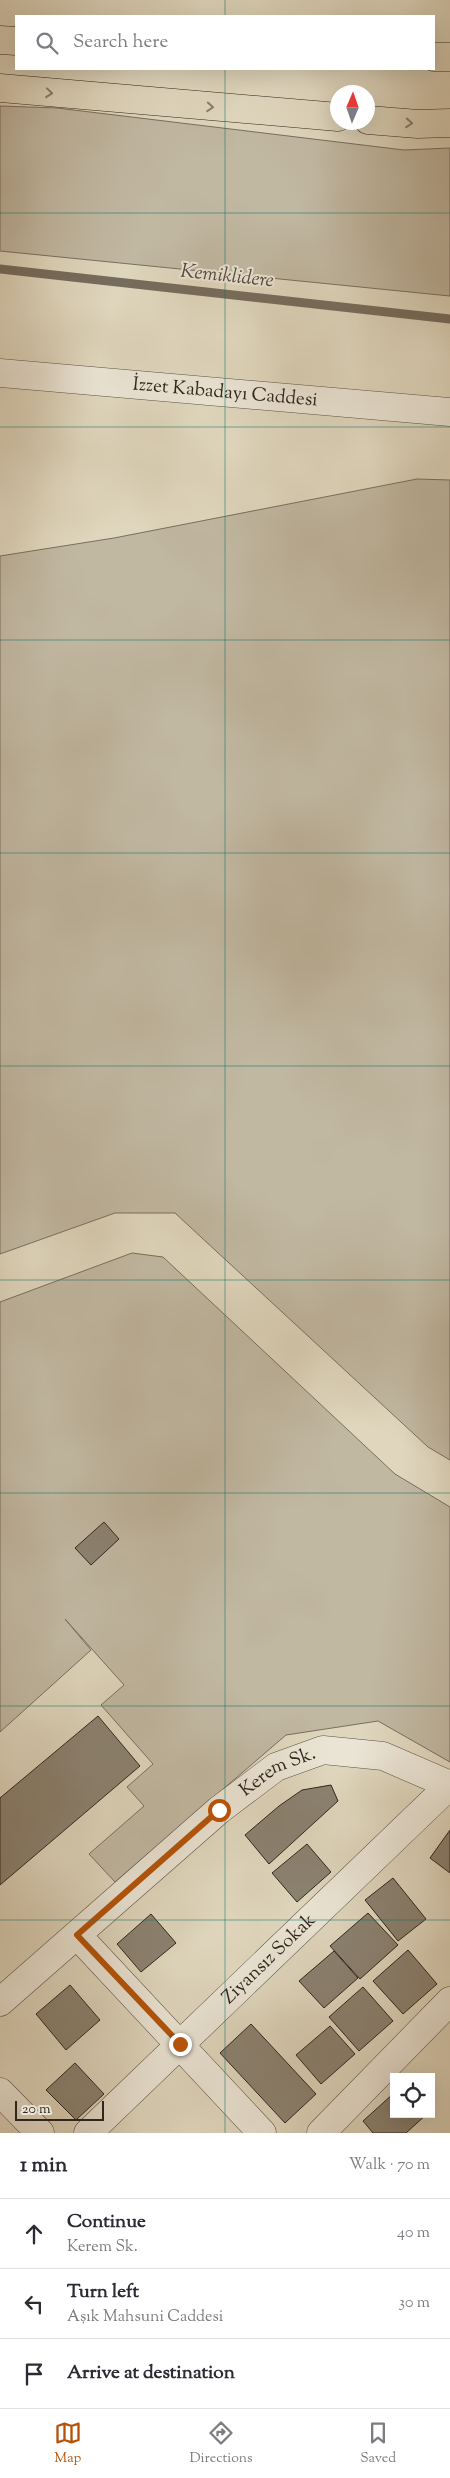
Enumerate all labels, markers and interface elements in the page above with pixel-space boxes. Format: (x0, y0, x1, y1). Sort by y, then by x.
search box (15, 15, 435, 70)
icon: search (33, 29, 61, 57)
text: Search here (73, 29, 168, 56)
north arrow (330, 85, 375, 130)
one-way arrow (45, 87, 53, 98)
one-way arrow (207, 102, 215, 113)
one-way arrow (405, 117, 413, 128)
water label: Kemiklidere (179, 258, 275, 296)
street label: İzzet Kabadayı Caddesi (131, 371, 319, 414)
street label: Kerem Sk. (234, 1740, 320, 1804)
route start (208, 1799, 231, 1822)
street label: Ziyansız Sokak (216, 1907, 322, 2011)
route end (169, 2033, 192, 2056)
map controls (390, 2073, 435, 2118)
button: locate (390, 2073, 435, 2118)
scale bar (15, 2098, 104, 2121)
text: 20 m (22, 2100, 51, 2120)
text: 1 min (20, 2151, 67, 2181)
text: Walk · 70 m (349, 2154, 430, 2177)
text: Continue (67, 2209, 146, 2236)
icon: ahead (20, 2220, 48, 2248)
text: 40 m (397, 2222, 430, 2245)
text: Kerem Sk. (67, 2236, 138, 2259)
text: Turn left (67, 2279, 139, 2306)
icon: left (20, 2290, 48, 2318)
text: 30 m (399, 2292, 430, 2315)
text: Aşık Mahsuni Caddesi (67, 2306, 223, 2329)
icon: arrive (20, 2360, 48, 2388)
text: Arrive at destination (67, 2360, 235, 2387)
tab: Map (54, 2419, 82, 2469)
tab: Directions (189, 2419, 253, 2469)
tab: Saved (360, 2419, 396, 2469)

